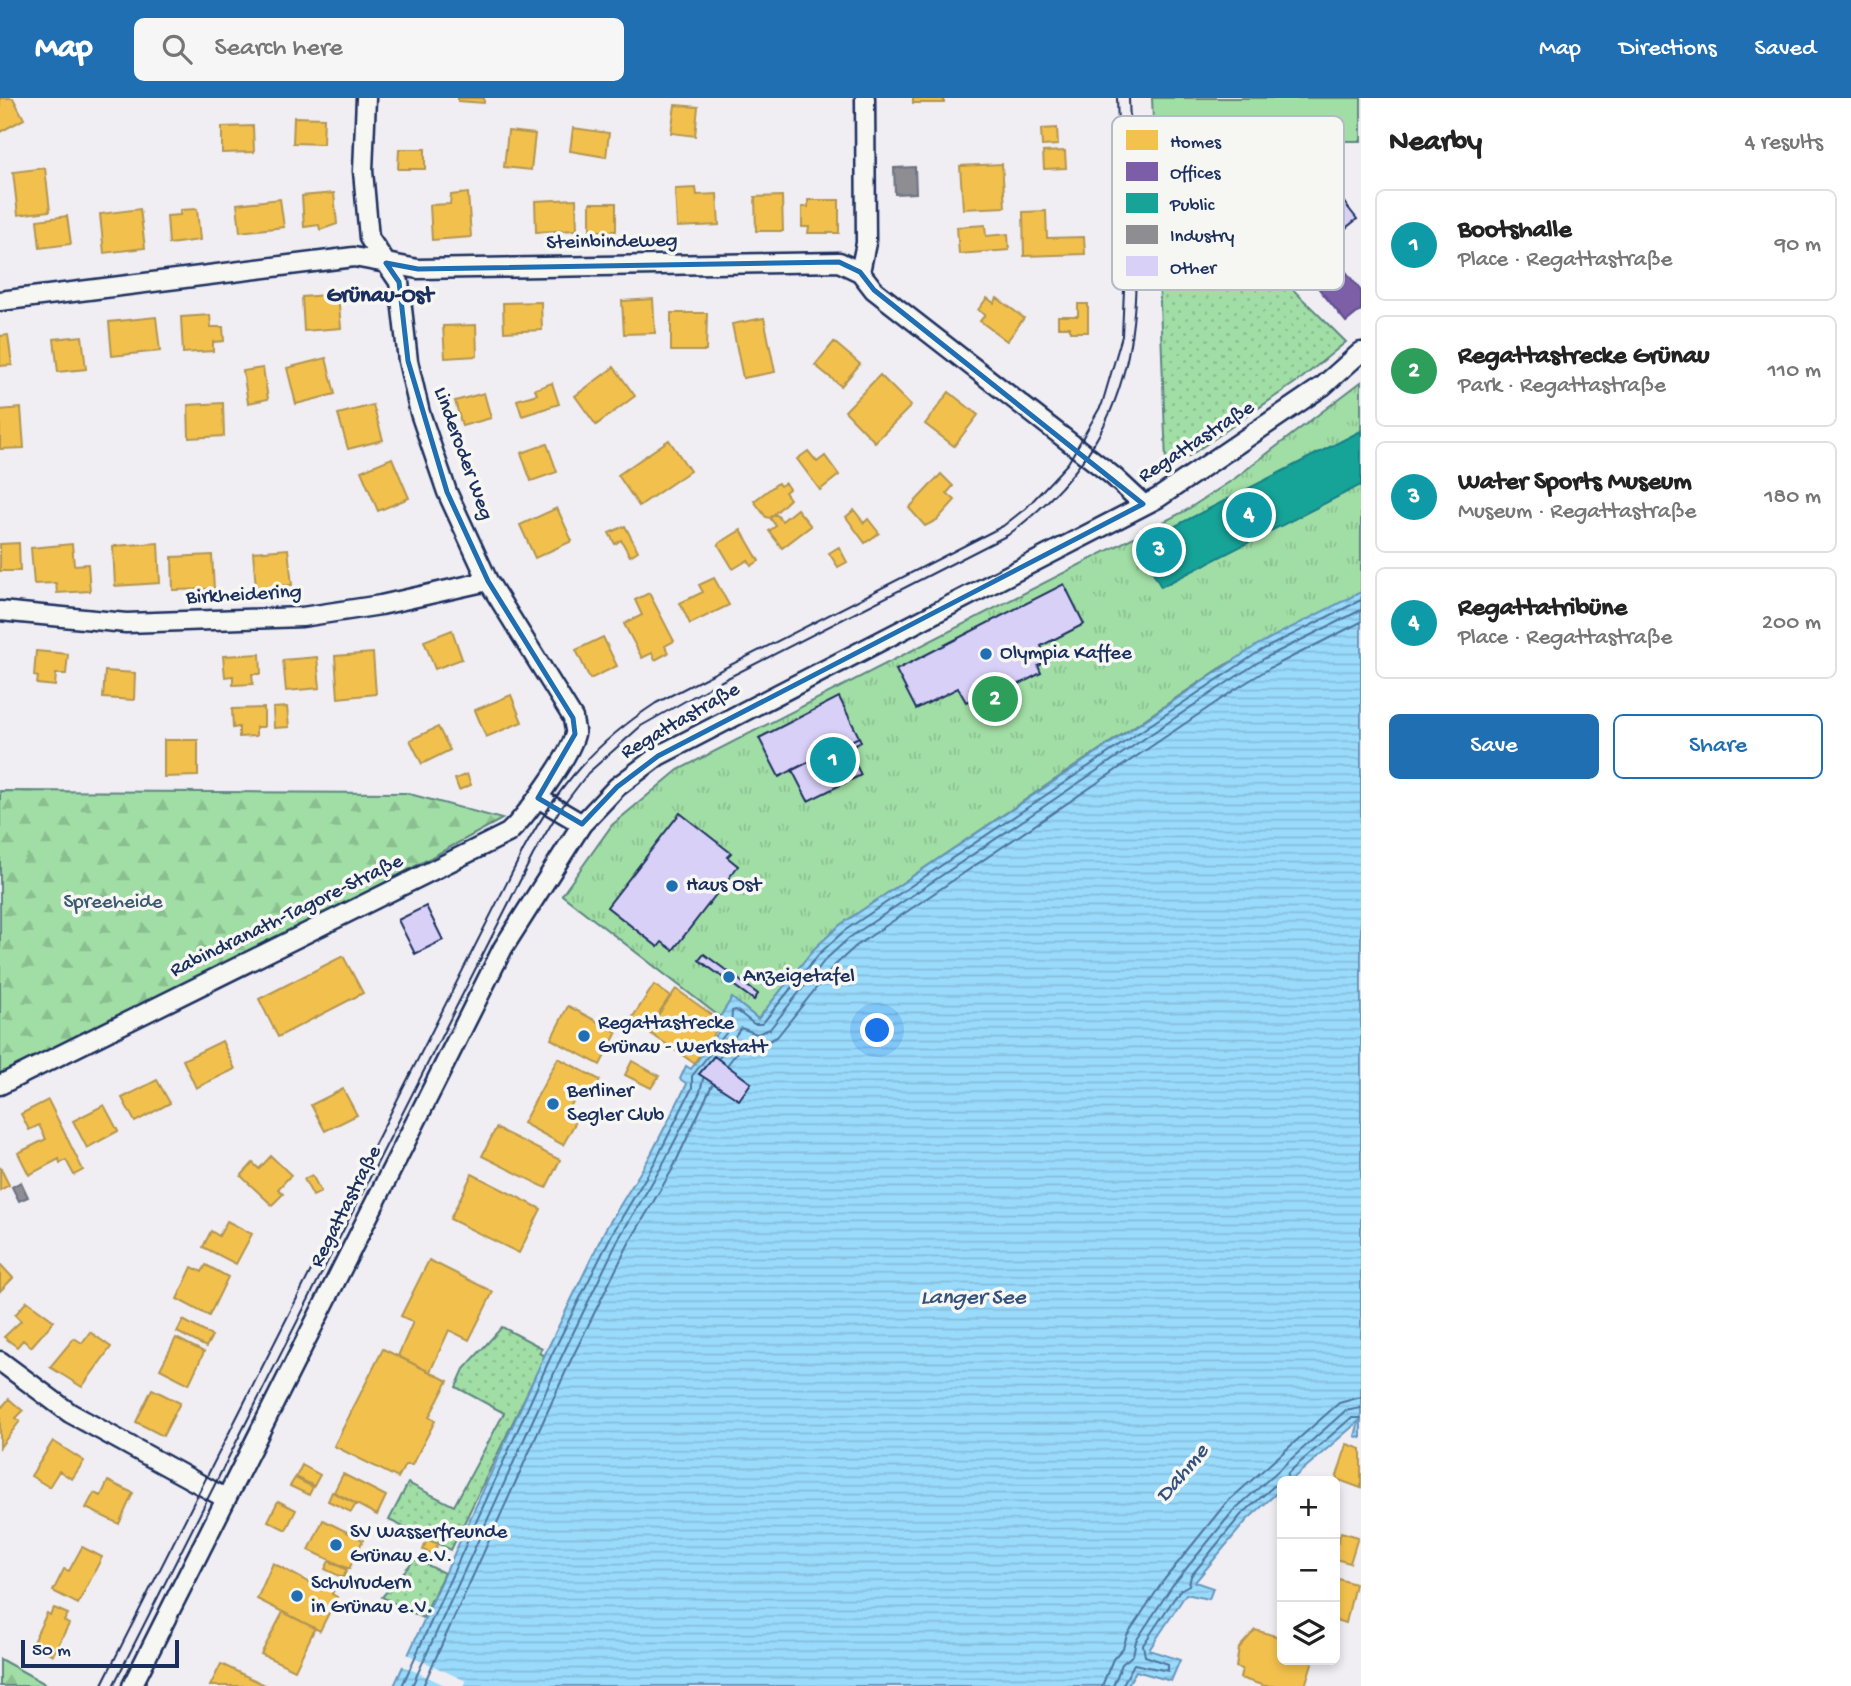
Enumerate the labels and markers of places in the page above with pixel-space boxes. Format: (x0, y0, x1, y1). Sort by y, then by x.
pin: 4 (1226, 489, 1272, 541)
pin: 3 (1136, 524, 1182, 576)
place label: Olympia Kaffee (1000, 642, 1133, 667)
marker: Olympia Kaffee (978, 646, 994, 662)
pin: 2 (972, 673, 1018, 725)
pin: 1 (810, 734, 856, 786)
place label: Haus Ost (686, 874, 764, 899)
marker: Haus Ost (664, 878, 680, 894)
place label: Anzeigetafel (743, 965, 855, 990)
marker: Anzeigetafel (721, 969, 737, 985)
place label: Regattastrecke Grünau - Werkstatt (598, 1012, 770, 1061)
marker: Regattastrecke Grünau - Werkstatt (576, 1028, 592, 1044)
place label: Berliner Segler Club (566, 1080, 664, 1129)
marker: Berliner Segler Club (545, 1096, 561, 1112)
place label: SV Wasserfreunde Grünau e.V. (350, 1521, 508, 1570)
marker: SV Wasserfreunde Grünau e.V. (328, 1537, 344, 1553)
place label: Schulrudern in Grünau e.V. (311, 1572, 433, 1621)
marker: Schulrudern in Grünau e.V. (289, 1588, 305, 1604)

